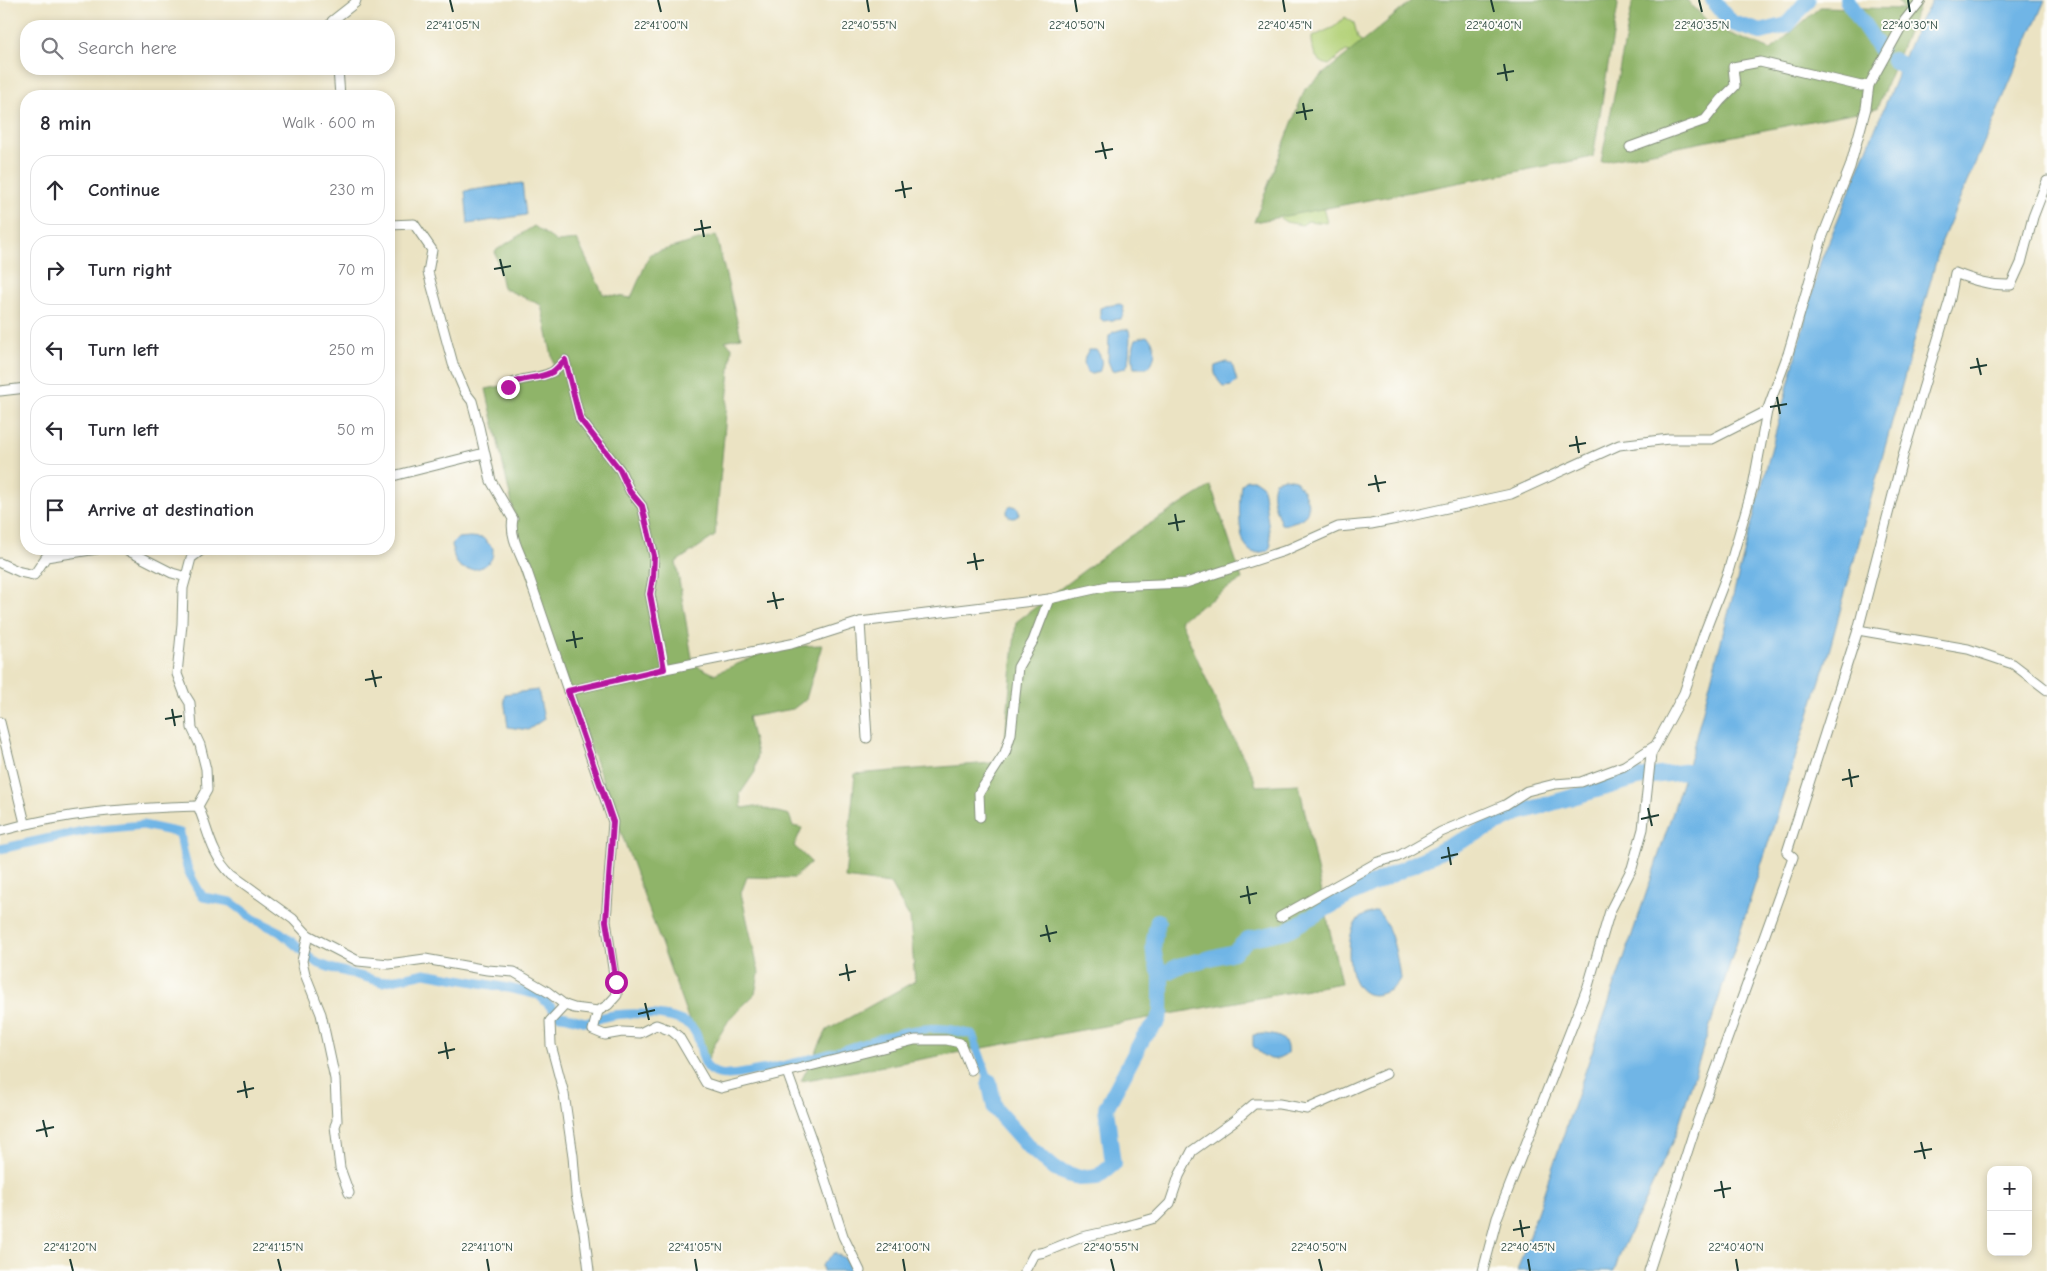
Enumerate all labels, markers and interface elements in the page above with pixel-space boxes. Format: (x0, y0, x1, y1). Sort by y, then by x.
text: 22°41'05"N (426, 18, 480, 32)
text: 22°41'00"N (634, 18, 688, 32)
text: 22°40'55"N (841, 18, 897, 32)
text: 22°40'50"N (1049, 18, 1105, 32)
text: 22°40'45"N (1258, 18, 1312, 32)
text: 22°40'40"N (1466, 18, 1522, 32)
text: 22°40'35"N (1675, 18, 1729, 32)
text: 22°40'30"N (1882, 18, 1938, 32)
search box (20, 20, 395, 75)
icon: search (38, 34, 66, 62)
text: Search here (78, 37, 177, 59)
text: 8 min (40, 111, 91, 135)
text: Walk · 600 m (282, 114, 375, 132)
icon: ahead (41, 176, 69, 204)
text: Continue (88, 179, 160, 201)
text: 230 m (329, 181, 374, 199)
icon: right (41, 256, 69, 284)
text: Turn right (88, 259, 172, 281)
text: 70 m (338, 261, 374, 279)
icon: left (41, 336, 69, 364)
text: Turn left (88, 339, 159, 361)
text: 250 m (329, 341, 374, 359)
route end (497, 376, 520, 399)
icon: left (41, 416, 69, 444)
text: Turn left (88, 419, 159, 441)
text: 50 m (337, 421, 374, 439)
icon: arrive (41, 496, 69, 524)
text: Arrive at destination (88, 499, 254, 521)
route start (605, 971, 628, 994)
map controls (1987, 1166, 2032, 1256)
button: + (1987, 1166, 2032, 1211)
button: − (1987, 1211, 2032, 1256)
text: 22°41'20"N (43, 1240, 97, 1254)
text: 22°41'15"N (253, 1240, 303, 1254)
text: 22°41'10"N (461, 1240, 513, 1254)
text: 22°41'05"N (668, 1240, 722, 1254)
text: 22°41'00"N (876, 1240, 930, 1254)
text: 22°40'55"N (1083, 1240, 1139, 1254)
text: 22°40'50"N (1291, 1240, 1347, 1254)
text: 22°40'45"N (1501, 1240, 1555, 1254)
text: 22°40'40"N (1708, 1240, 1764, 1254)

